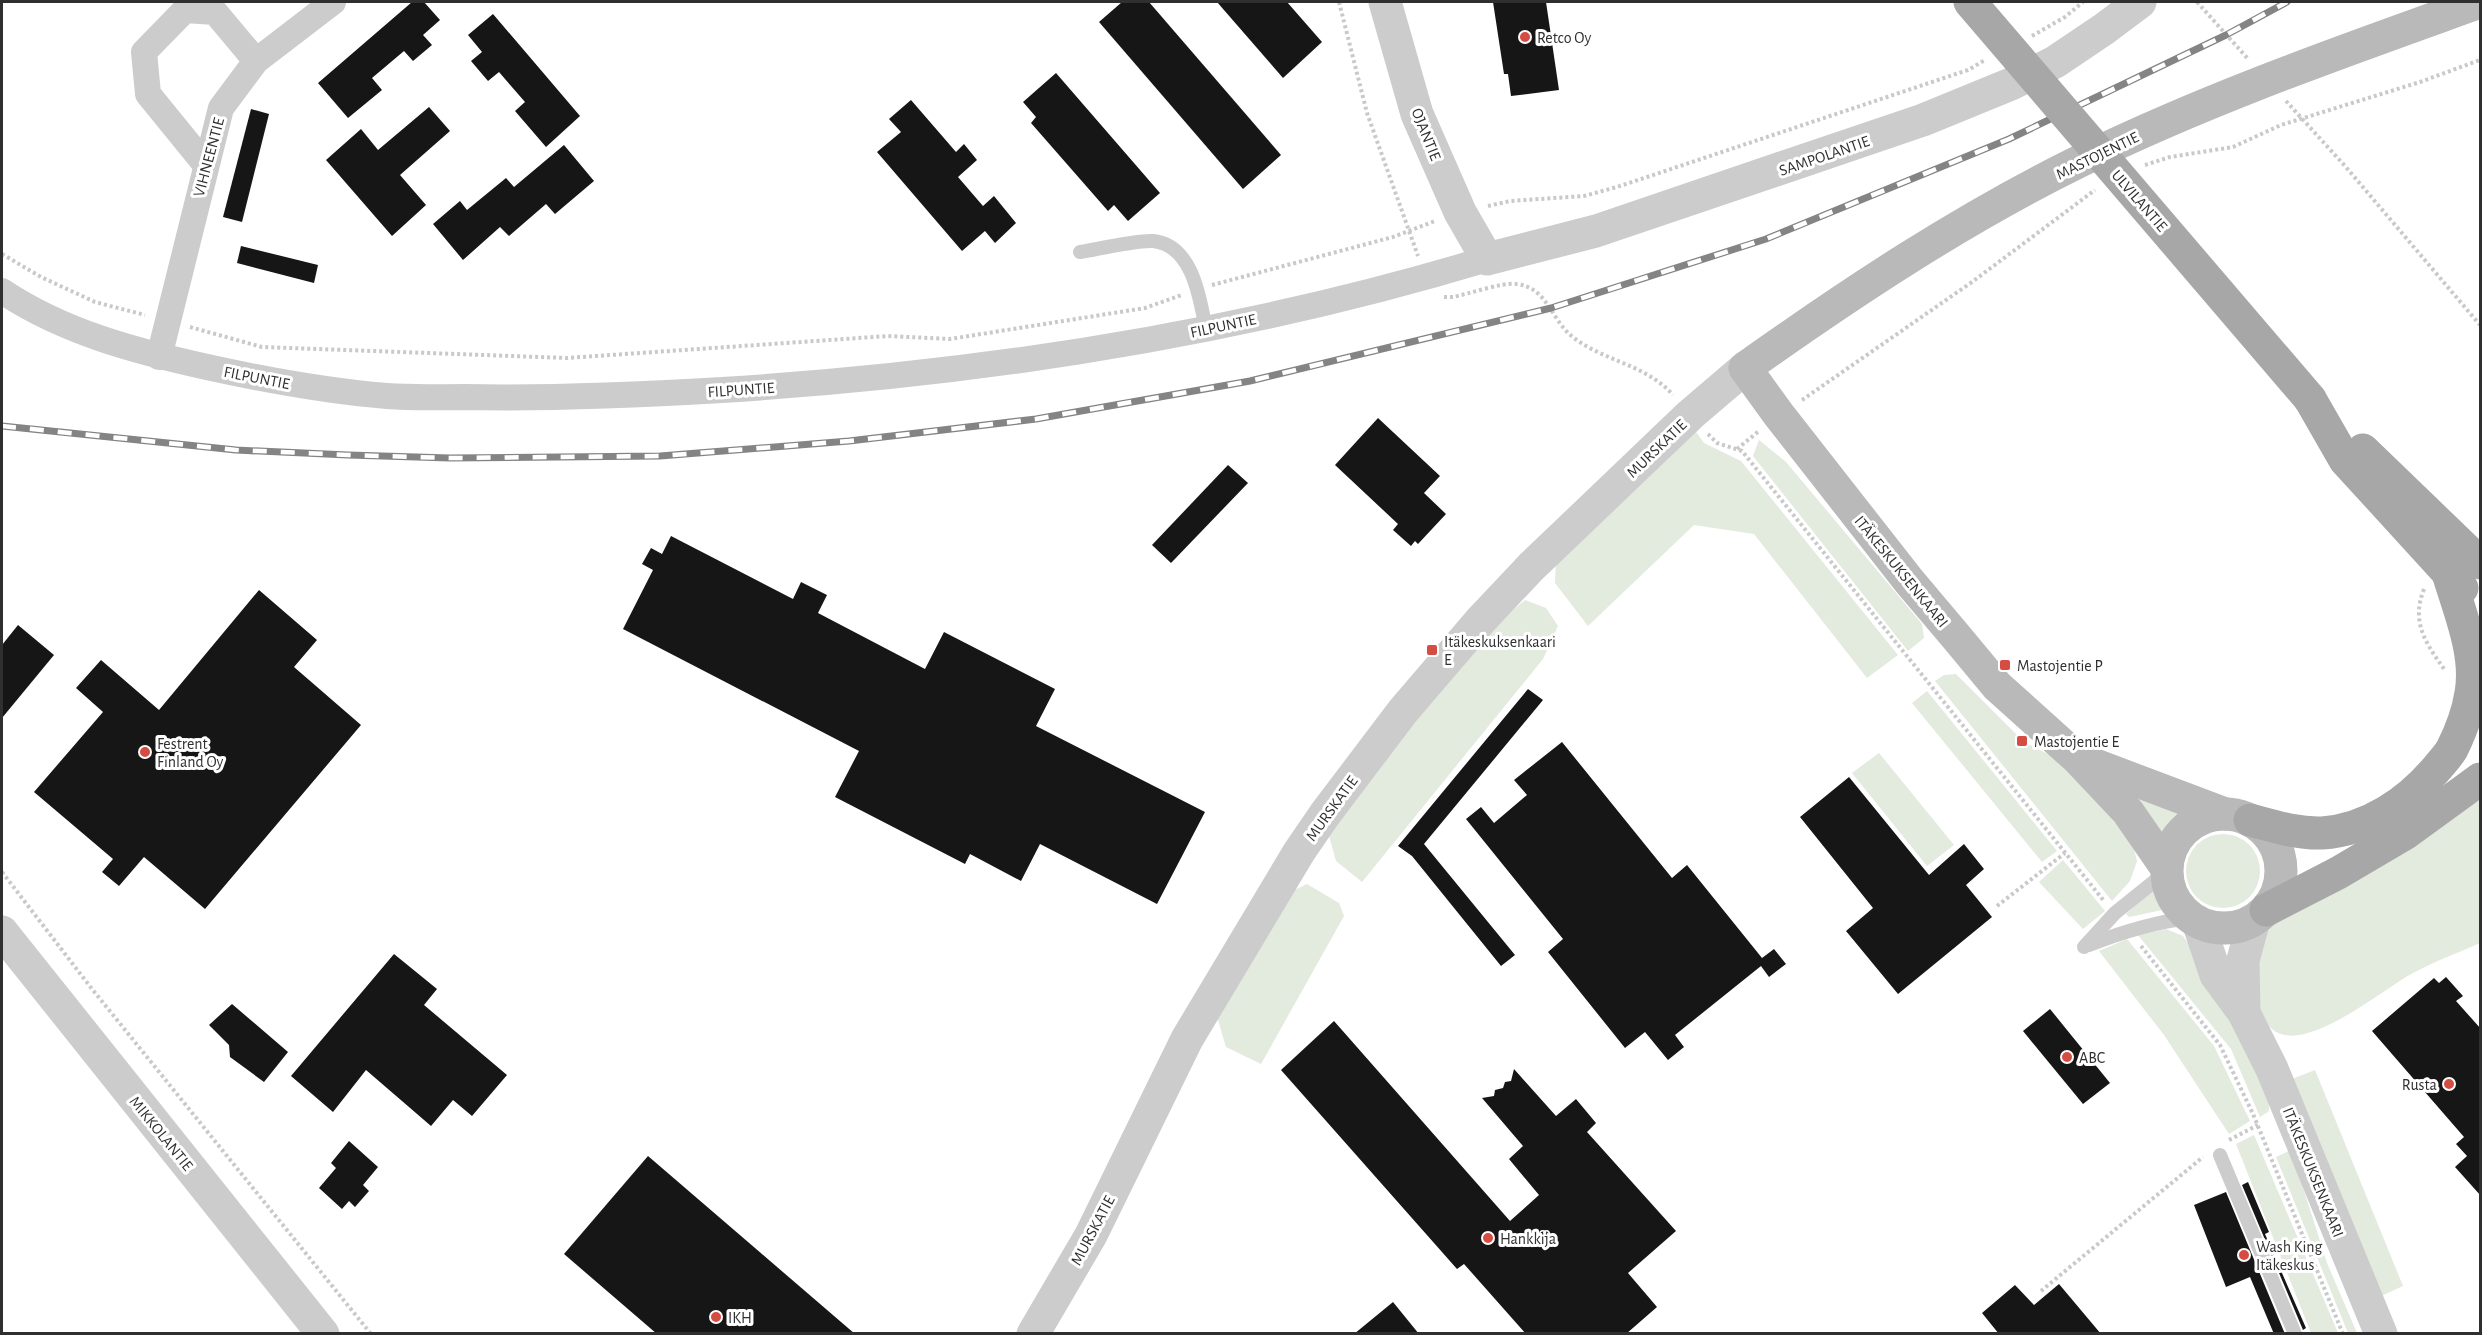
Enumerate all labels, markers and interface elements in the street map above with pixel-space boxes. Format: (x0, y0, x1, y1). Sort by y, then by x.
marker: Retco Oy (1518, 30, 1532, 44)
place label: Retco Oy (1537, 30, 1591, 47)
street label: OJANTIE (1408, 106, 1444, 163)
street label: VIHNEENTIE (191, 116, 227, 199)
street label: MASTOJENTIE (2054, 129, 2142, 183)
street label: SAMPOLANTIE (1777, 133, 1872, 179)
street label: ULVILANTIE (2108, 167, 2170, 235)
street label: FILPUNTIE (1189, 311, 1258, 341)
street label: FILPUNTIE (223, 364, 291, 392)
street label: FILPUNTIE (707, 380, 775, 400)
street label: MURSKATIE (1624, 416, 1690, 481)
street label: ITÄKESKUKSENKAARI (1851, 512, 1953, 630)
place label: Itäkeskuksenkaari E (1444, 634, 1556, 668)
marker: Itäkeskuksenkaari E (1425, 643, 1439, 657)
marker: Mastojentie P (1998, 658, 2012, 672)
place label: Mastojentie P (2017, 658, 2103, 675)
marker: Mastojentie E (2015, 734, 2029, 748)
place label: Mastojentie E (2034, 734, 2119, 751)
place label: Festrent Finland Oy (157, 736, 224, 771)
marker: Festrent Finland Oy (138, 745, 152, 759)
street label: MURSKATIE (1303, 773, 1361, 844)
marker: ABC (2060, 1050, 2074, 1064)
place label: ABC (2079, 1050, 2105, 1066)
place label: Rusta (2402, 1077, 2437, 1093)
marker: Rusta (2442, 1077, 2456, 1091)
street label: MIKKOLANTIE (126, 1093, 196, 1174)
street label: ITÄKESKUKSENKAARI (2280, 1104, 2348, 1240)
street label: MURSKATIE (1068, 1193, 1118, 1268)
marker: Hankkija (1481, 1231, 1495, 1245)
place label: Hankkija (1500, 1231, 1556, 1248)
place label: Wash King Itäkeskus (2256, 1239, 2323, 1273)
marker: Wash King Itäkeskus (2237, 1248, 2251, 1262)
marker: IKH (709, 1310, 723, 1324)
place label: IKH (728, 1310, 752, 1326)

